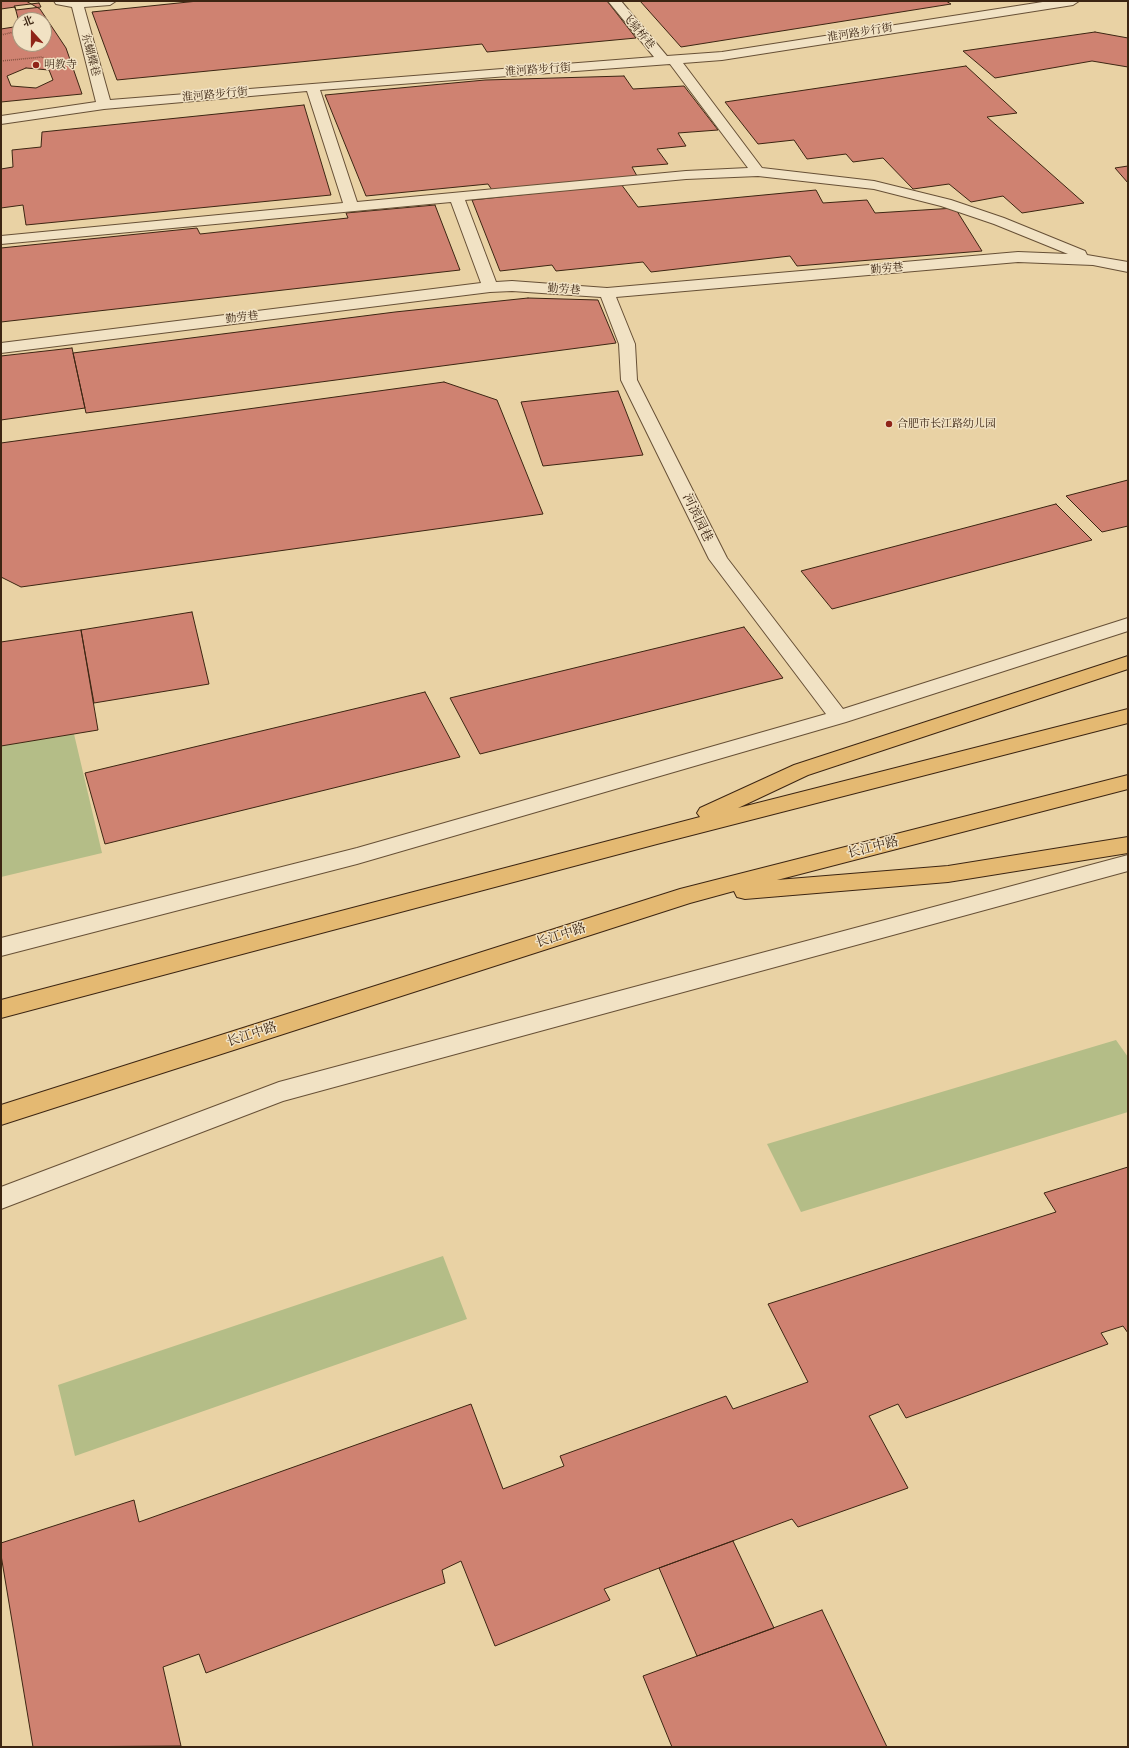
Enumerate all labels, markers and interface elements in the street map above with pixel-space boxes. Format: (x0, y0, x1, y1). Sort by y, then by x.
street label: 飞骑桥巷 (619, 10, 657, 52)
north arrow (12, 12, 52, 52)
text: 北 (20, 13, 35, 29)
street label: 淮河路步行街 (826, 21, 894, 45)
street label: 东蝴蝶巷 (78, 32, 102, 78)
place label: 明教寺 (44, 58, 77, 72)
marker: 明教寺 (31, 60, 41, 70)
street label: 淮河路步行街 (505, 61, 571, 79)
street label: 淮河路步行街 (182, 86, 248, 104)
street label: 勤劳巷 (870, 261, 904, 277)
street label: 勤劳巷 (547, 282, 581, 298)
street label: 勤劳巷 (225, 309, 259, 327)
place label: 合肥市长江路幼儿园 (897, 417, 996, 431)
marker: 合肥市长江路幼儿园 (884, 419, 894, 429)
street label: 河滨园巷 (679, 491, 715, 545)
street label: 长江中路 (846, 834, 900, 862)
street label: 长江中路 (534, 921, 588, 951)
street label: 长江中路 (225, 1020, 279, 1050)

